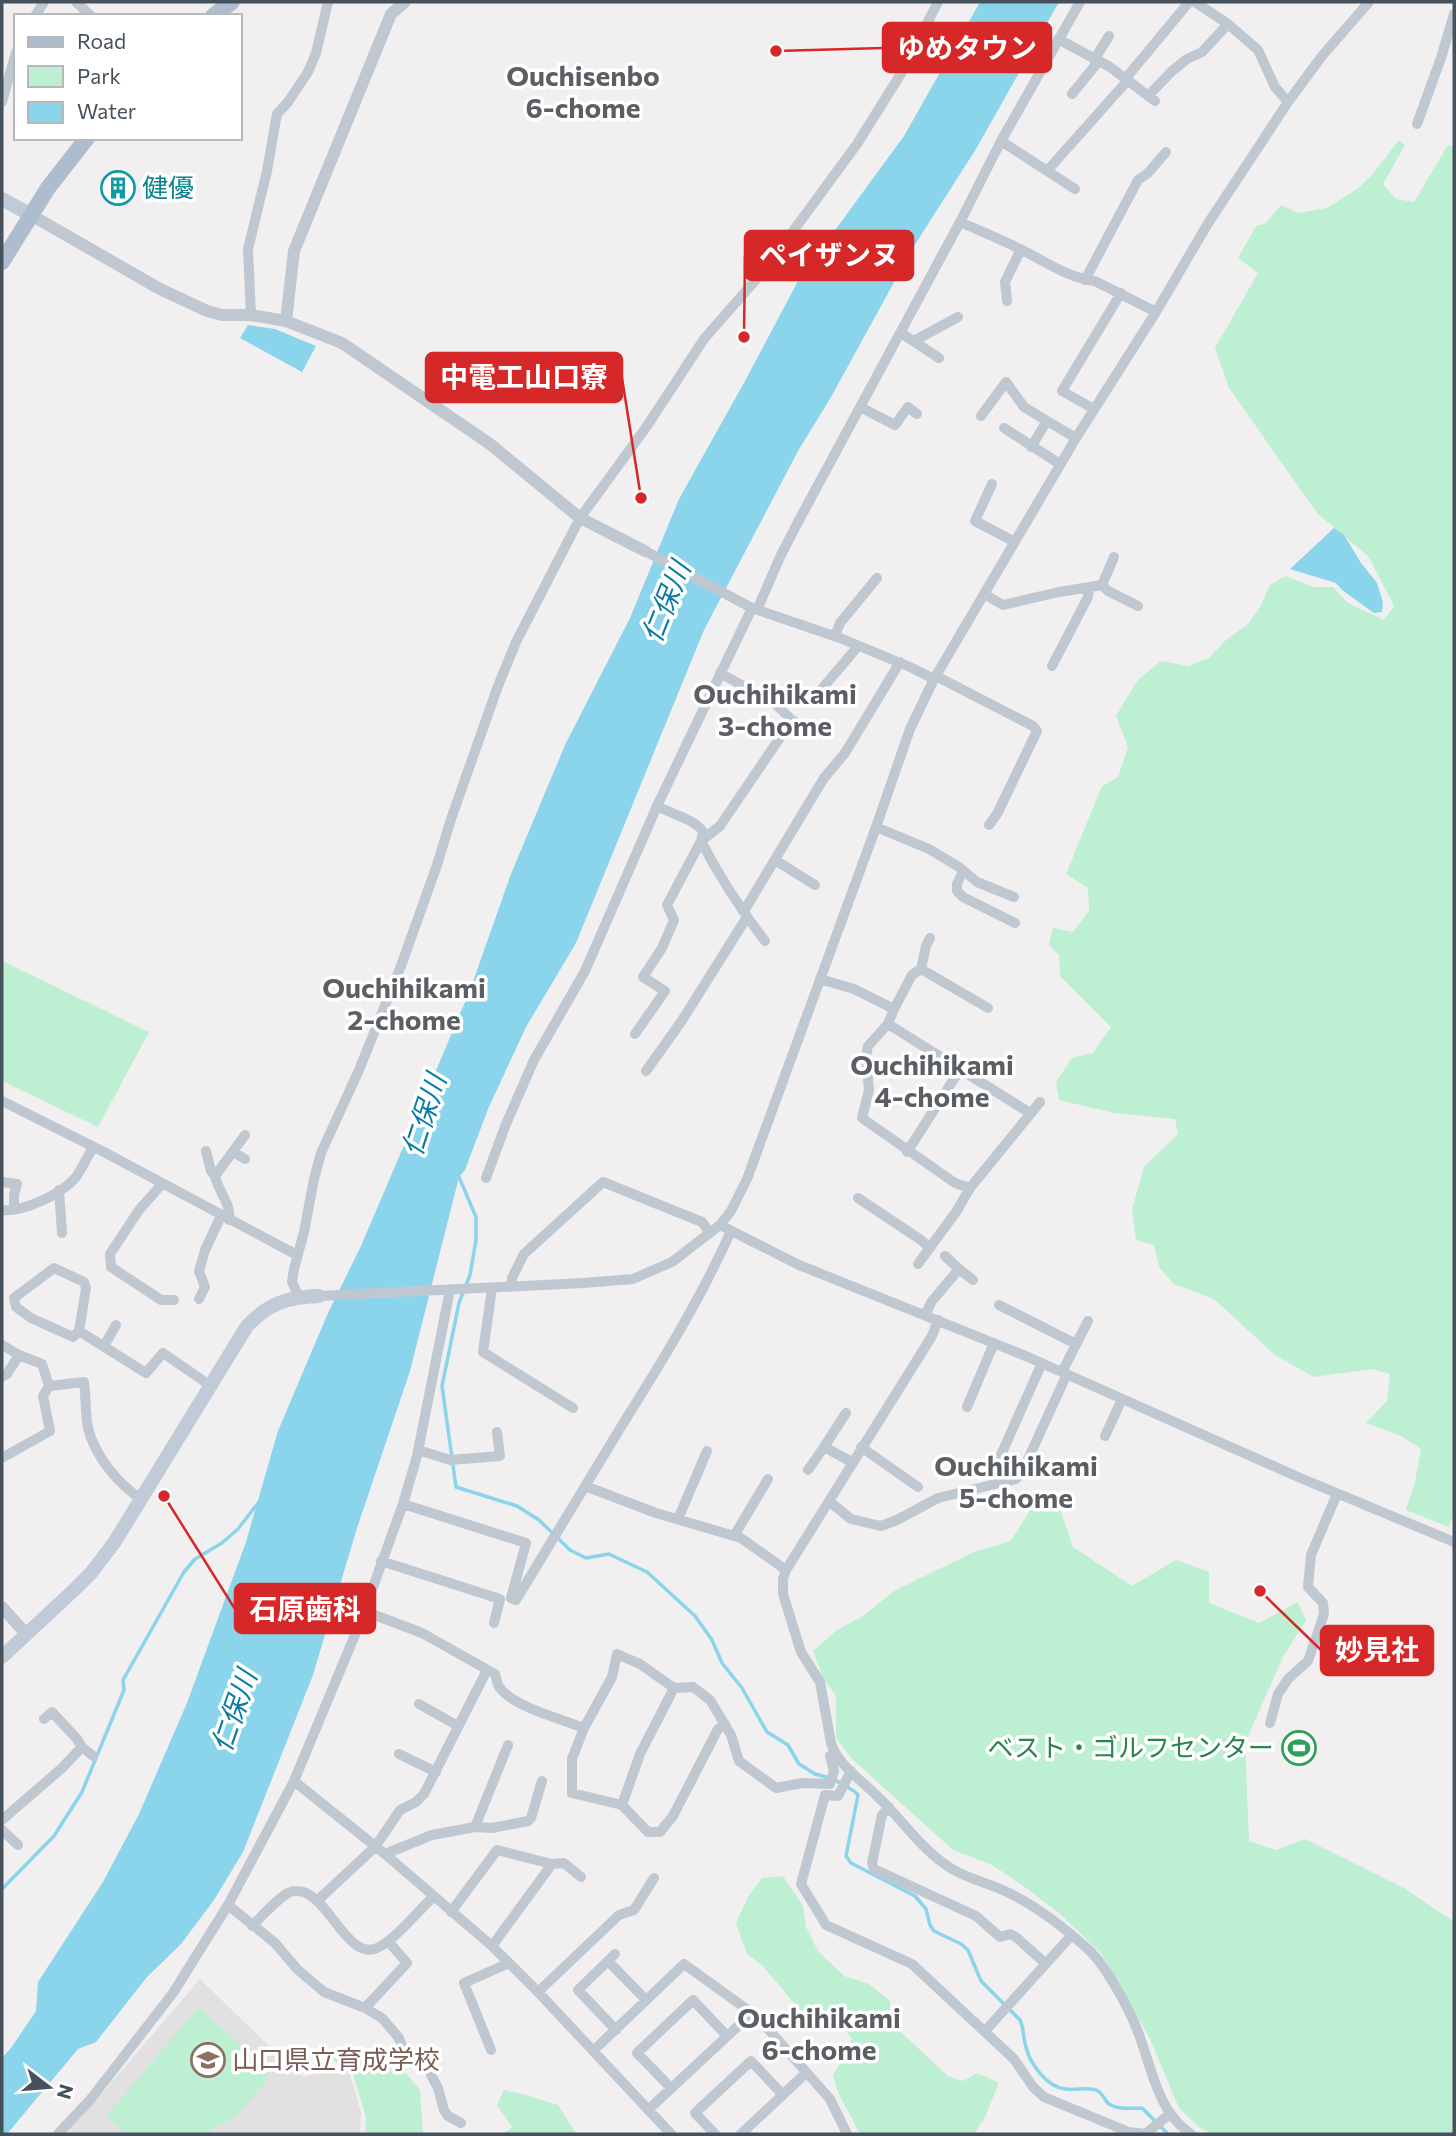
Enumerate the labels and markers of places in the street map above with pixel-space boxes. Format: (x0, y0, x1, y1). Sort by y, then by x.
callout: ゆめタウン (883, 23, 1051, 72)
building icon: 健優 (99, 169, 137, 207)
place label: 健優 (142, 171, 194, 202)
callout: ペイザンヌ (745, 231, 913, 280)
callout: 中電工山口寮 (426, 353, 622, 402)
callout: 石原歯科 (235, 1584, 375, 1633)
callout: 妙見社 (1321, 1626, 1433, 1675)
sports icon: ベスト・ゴルフセンター (1280, 1729, 1318, 1767)
place label: ベスト・ゴルフセンター (987, 1731, 1274, 1762)
school or university icon: 山口県立育成学校 (189, 2041, 227, 2079)
place label: 山口県立育成学校 (232, 2043, 440, 2074)

